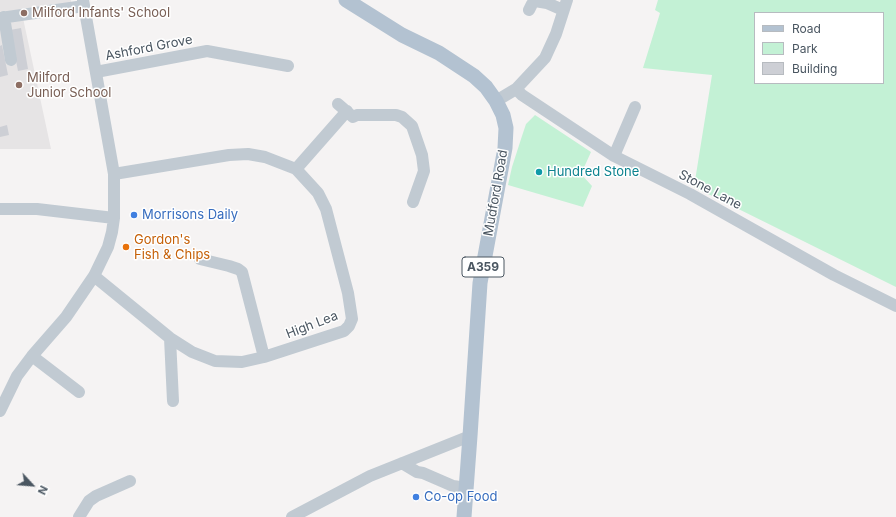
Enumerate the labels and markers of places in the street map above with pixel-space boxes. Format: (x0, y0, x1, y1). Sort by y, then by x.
place label: Milford Infants' School (32, 5, 170, 21)
marker: Milford Infants' School (19, 8, 29, 18)
place label: Milford Junior School (27, 70, 111, 101)
marker: Milford Junior School (14, 80, 24, 90)
place label: Hundred Stone (547, 164, 639, 180)
marker: Hundred Stone (534, 167, 544, 177)
place label: Morrisons Daily (142, 207, 238, 223)
marker: Morrisons Daily (129, 210, 139, 220)
place label: Gordon's Fish & Chips (134, 232, 210, 263)
marker: Gordon's Fish & Chips (121, 242, 131, 252)
place label: Co-op Food (424, 489, 497, 505)
marker: Co-op Food (411, 492, 421, 502)

